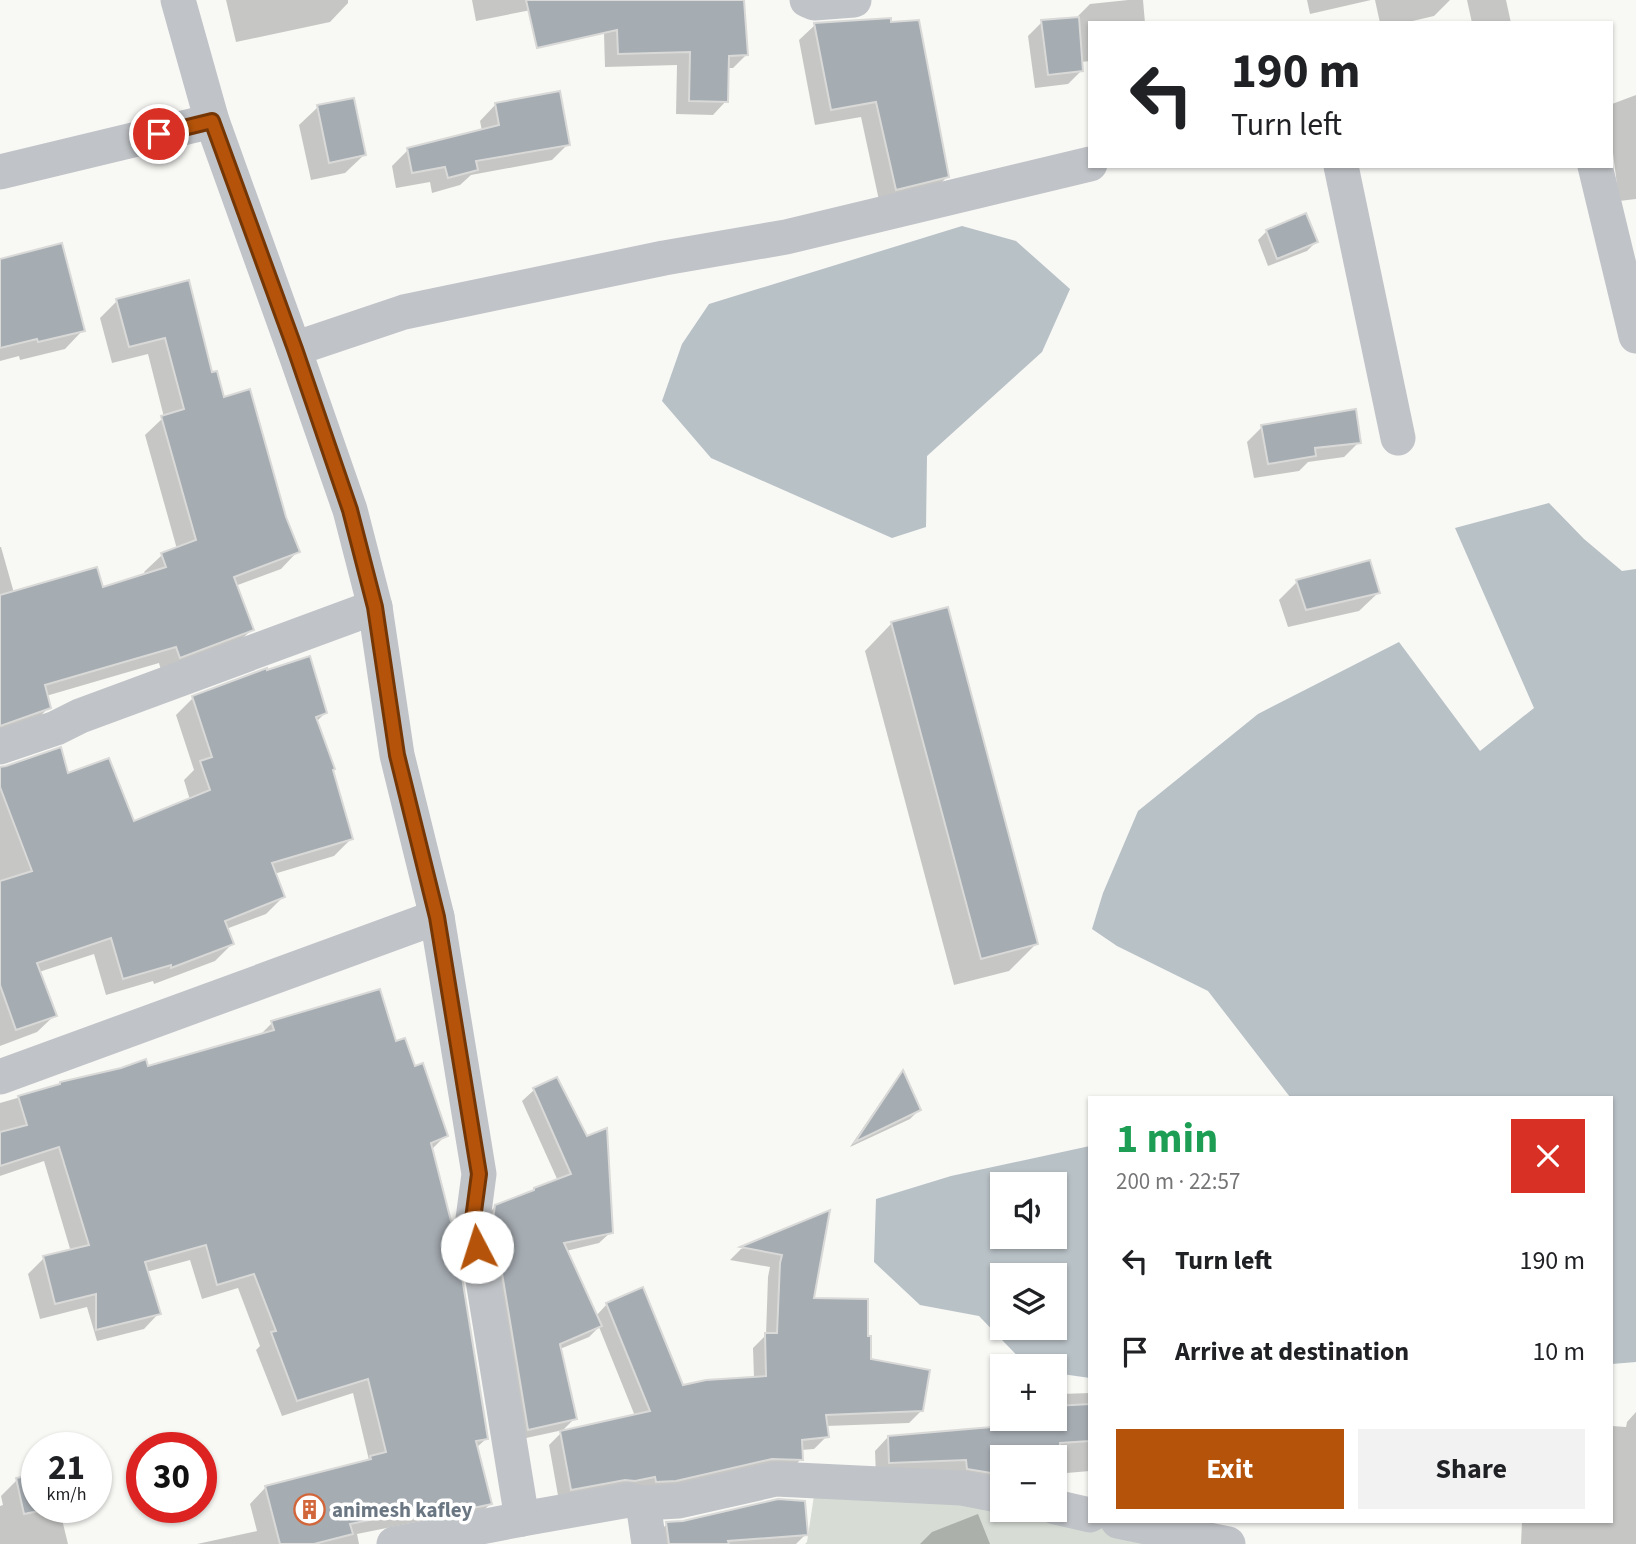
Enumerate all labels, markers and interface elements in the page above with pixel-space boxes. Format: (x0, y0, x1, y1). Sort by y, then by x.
text: 190 m (1231, 37, 1360, 107)
icon: left (1116, 49, 1207, 140)
text: Turn left (1231, 102, 1342, 148)
pin (129, 104, 189, 164)
icon: arrive (140, 115, 178, 153)
text: 1 min (1116, 1109, 1218, 1169)
button: close (1511, 1119, 1585, 1193)
text: 200 m · 22:57 (1116, 1165, 1240, 1198)
map controls (990, 1172, 1067, 1522)
button: sound (990, 1172, 1067, 1249)
position arrow (440, 1210, 514, 1284)
icon: left (1116, 1242, 1154, 1280)
text: Turn left (1175, 1242, 1272, 1279)
text: 190 m (1519, 1242, 1585, 1279)
button: layers (990, 1263, 1067, 1340)
icon: arrive (1116, 1333, 1154, 1371)
text: Arrive at destination (1175, 1333, 1409, 1370)
text: 10 m (1532, 1333, 1585, 1370)
button: + (990, 1354, 1067, 1431)
button: Exit (1116, 1429, 1344, 1509)
button: Share (1358, 1429, 1585, 1509)
speed limit sign: 30 (126, 1432, 217, 1523)
text: 21 (48, 1443, 85, 1493)
button: − (990, 1445, 1067, 1522)
text: km/h (47, 1482, 86, 1507)
building icon: animesh kafley (292, 1493, 326, 1527)
place label: animesh kafley (332, 1495, 473, 1525)

